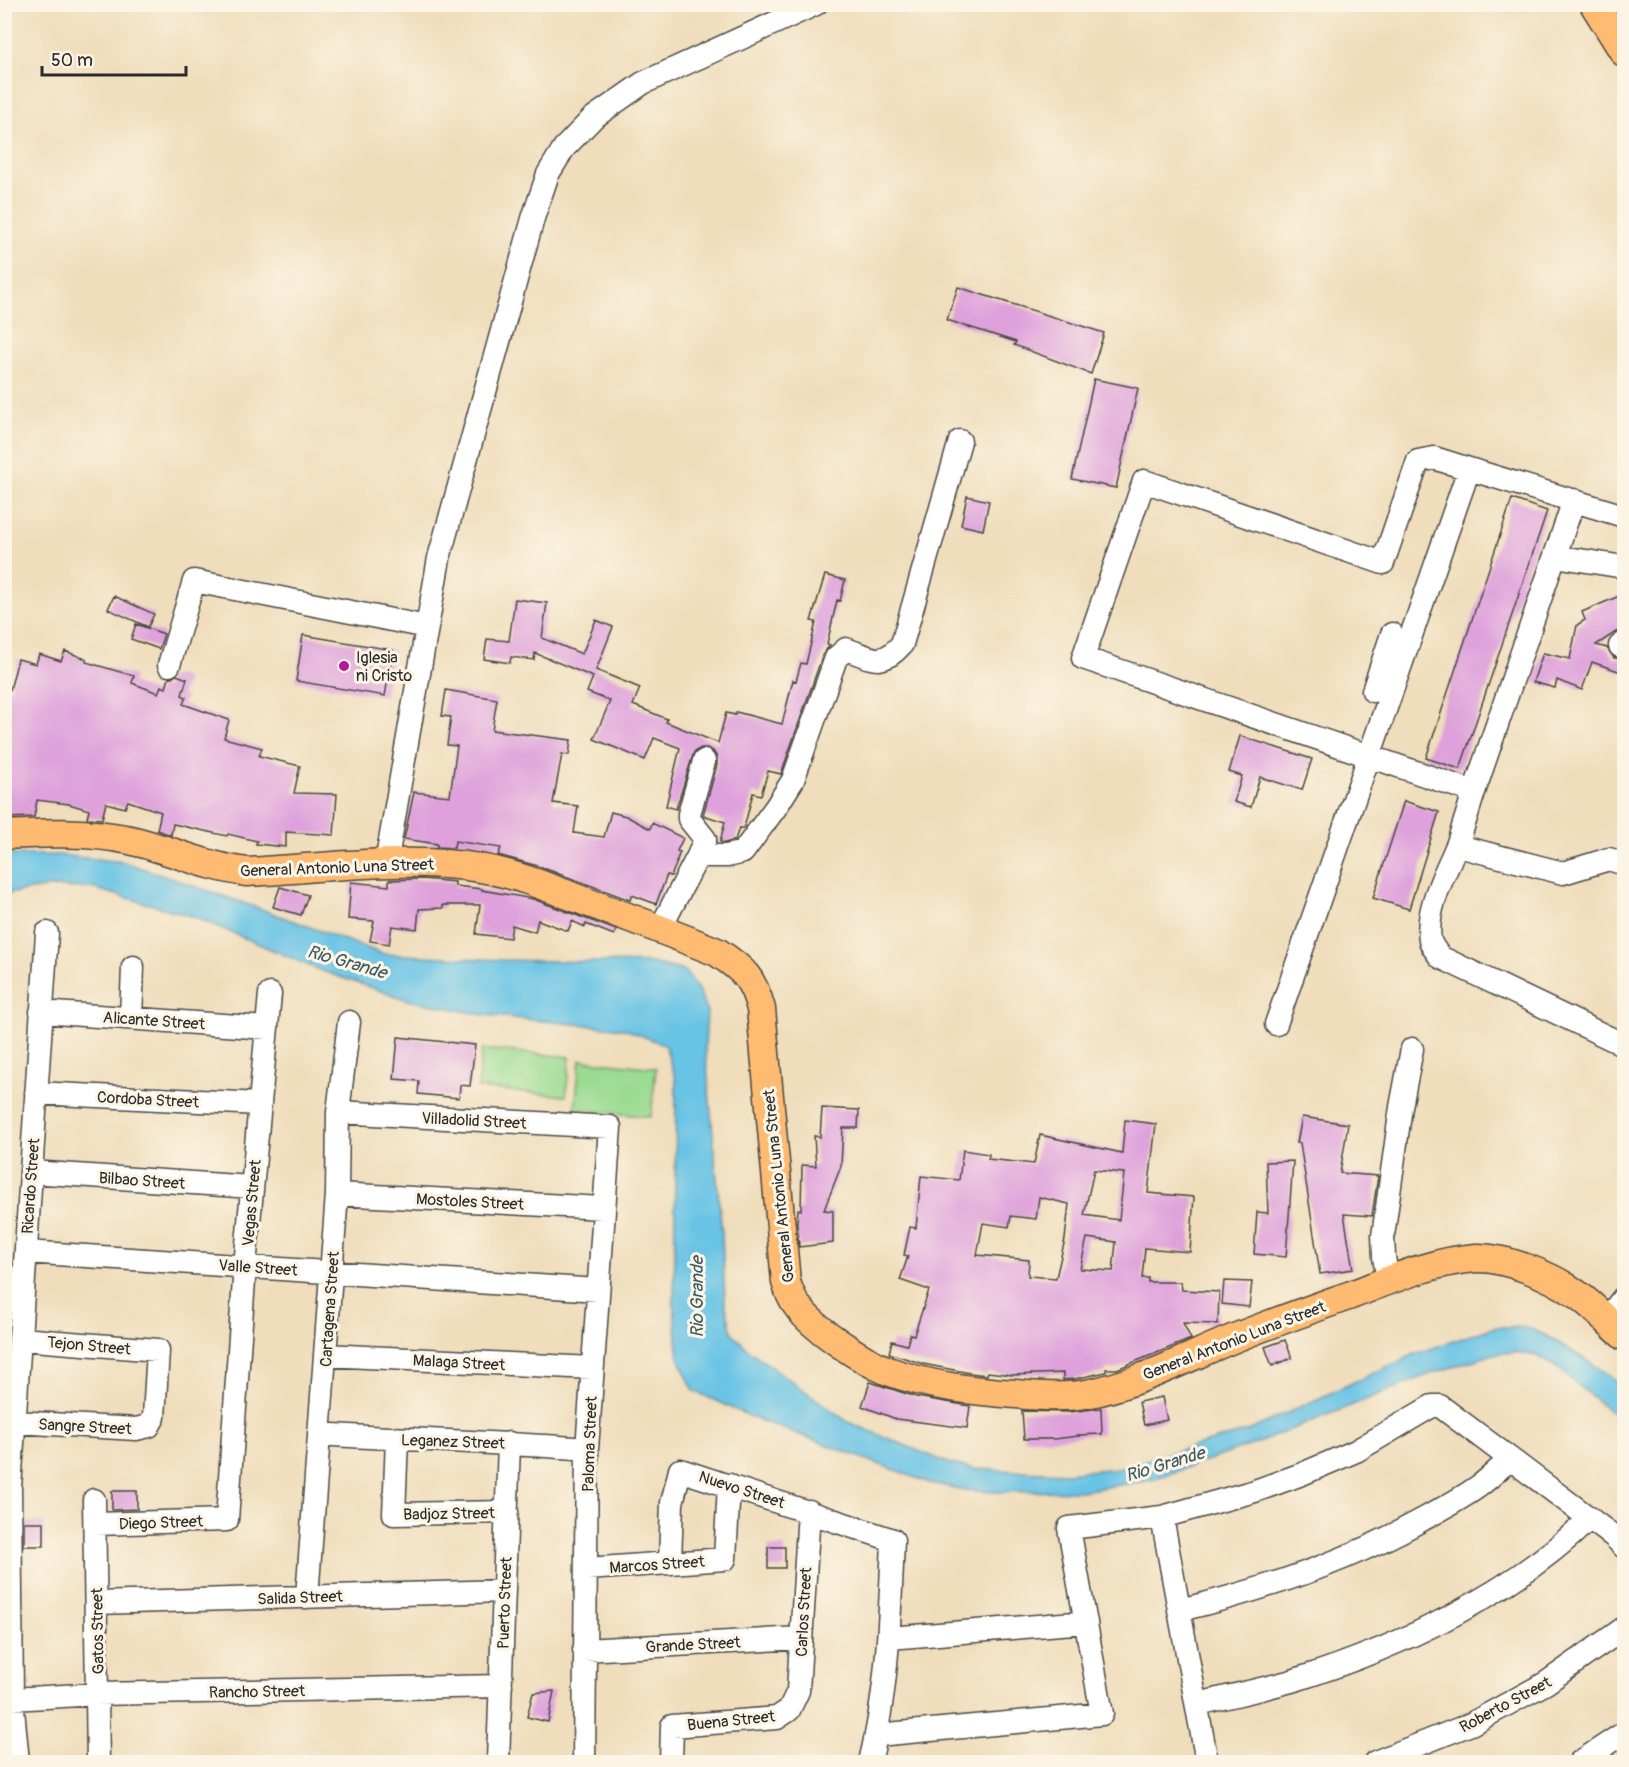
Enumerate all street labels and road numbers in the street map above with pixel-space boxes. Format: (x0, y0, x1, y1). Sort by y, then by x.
street label: General Antonio Luna Street (240, 855, 435, 881)
street label: Alicante Street (102, 1007, 206, 1035)
street label: Cordoba Street (96, 1087, 200, 1113)
street label: General Antonio Luna Street (759, 1088, 799, 1283)
street label: Villadolid Street (421, 1108, 527, 1134)
street label: Ricardo Street (18, 1137, 44, 1235)
street label: Vegas Street (238, 1158, 266, 1247)
street label: Bilbao Street (98, 1168, 186, 1194)
street label: Mostoles Street (415, 1189, 525, 1215)
street label: Cartagena Street (316, 1250, 344, 1368)
street label: Valle Street (218, 1255, 299, 1281)
street label: General Antonio Luna Street (1140, 1297, 1329, 1385)
street label: Tejon Street (46, 1332, 132, 1360)
street label: Malaga Street (412, 1351, 506, 1375)
street label: Paloma Street (578, 1395, 602, 1492)
street label: Sangre Street (38, 1415, 133, 1439)
street label: Leganez Street (401, 1430, 506, 1454)
street label: Nuevo Street (696, 1467, 788, 1513)
street label: Badjoz Street (403, 1503, 496, 1525)
street label: Diego Street (119, 1512, 204, 1534)
street label: Marcos Street (609, 1552, 706, 1578)
street label: Puerto Street (493, 1556, 517, 1650)
street label: Carlos Street (792, 1566, 816, 1657)
street label: Salida Street (257, 1586, 344, 1609)
street label: Gatos Street (87, 1587, 109, 1674)
street label: Grande Street (645, 1632, 742, 1657)
street label: Roberto Street (1456, 1672, 1555, 1737)
street label: Rancho Street (209, 1681, 306, 1703)
street label: Buena Street (686, 1706, 776, 1736)

